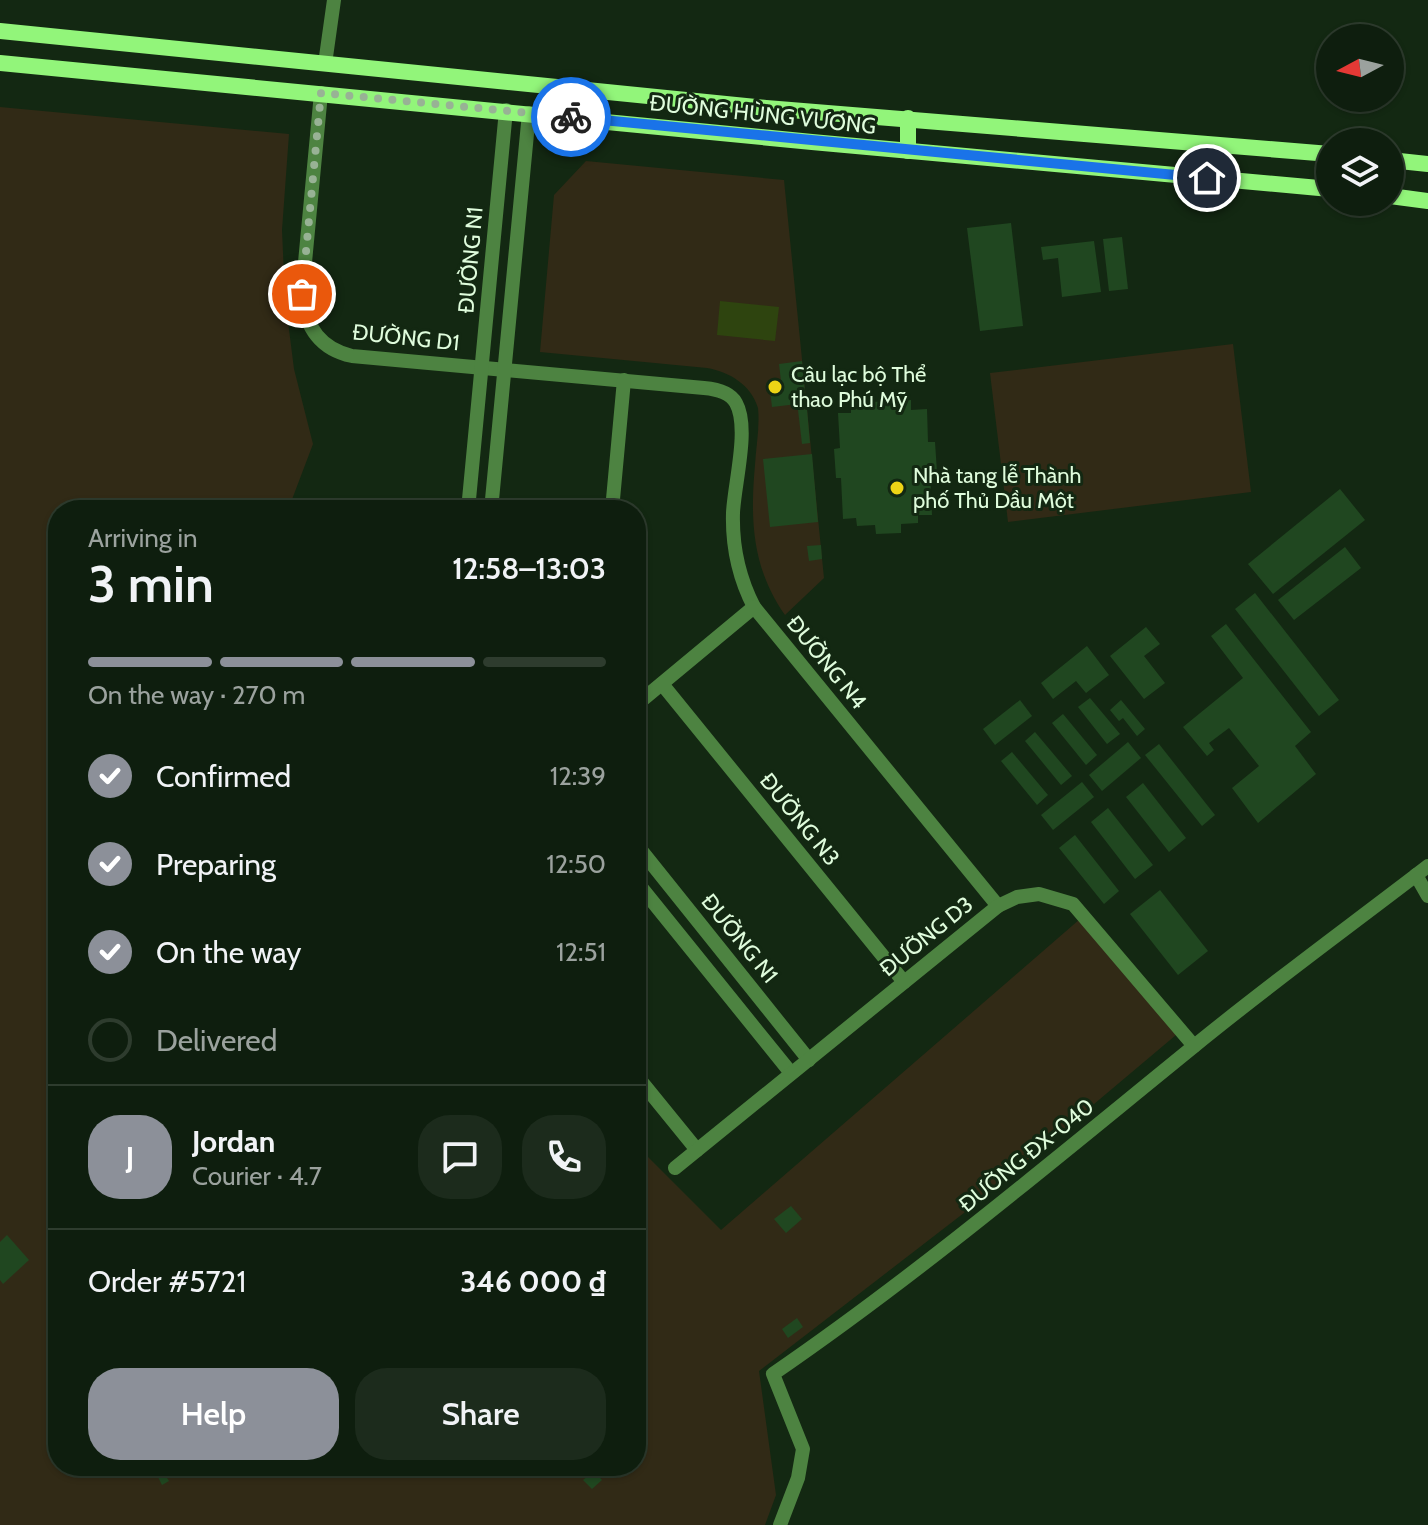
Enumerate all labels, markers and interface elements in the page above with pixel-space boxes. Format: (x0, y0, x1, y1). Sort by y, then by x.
north arrow (1316, 24, 1404, 112)
map controls (1316, 24, 1404, 216)
courier (531, 77, 611, 157)
street label: ĐƯỜNG HÙNG VƯƠNG (648, 89, 877, 140)
icon: bike (549, 95, 593, 139)
button: layers (1316, 128, 1404, 216)
pin (1173, 144, 1241, 212)
icon: home (1185, 156, 1229, 200)
street label: ĐƯỜNG N1 (452, 206, 489, 314)
pin (268, 260, 336, 328)
icon: bag (280, 272, 324, 316)
street label: ĐƯỜNG D1 (351, 318, 461, 357)
place label: Câu lạc bộ Thể thao Phú Mỹ (791, 361, 926, 413)
marker: Câu lạc bộ Thể thao Phú Mỹ (766, 378, 784, 396)
place label: Nhà tang lễ Thành phố Thủ Dầu Một (913, 462, 1082, 514)
marker: Nhà tang lễ Thành phố Thủ Dầu Một (888, 479, 906, 497)
text: Arriving in (88, 522, 198, 554)
text: 12:58–13:03 (452, 550, 606, 587)
text: 3 min (88, 552, 214, 615)
street label: ĐƯỜNG N4 (781, 610, 873, 715)
text: On the way · 270 m (88, 679, 305, 711)
icon: check (88, 754, 132, 798)
text: Confirmed (156, 758, 291, 795)
text: 12:39 (550, 760, 606, 792)
street label: ĐƯỜNG N3 (754, 767, 845, 871)
icon: check (88, 842, 132, 886)
text: Preparing (156, 846, 276, 883)
text: 12:50 (546, 848, 606, 880)
street label: ĐƯỜNG N1 (696, 888, 784, 988)
street label: ĐƯỜNG D3 (874, 891, 978, 982)
icon: check (88, 930, 132, 974)
text: On the way (156, 934, 301, 971)
text: 12:51 (556, 936, 606, 968)
text: Delivered (156, 1022, 277, 1059)
street label: ĐƯỜNG ĐX-040 (953, 1093, 1099, 1218)
button: chat (418, 1115, 502, 1199)
button: phone (522, 1115, 606, 1199)
text: Jordan (192, 1123, 275, 1160)
text: J (126, 1139, 134, 1176)
text: Courier · 4.7 (192, 1160, 322, 1192)
text: Order #5721 (88, 1263, 246, 1300)
text: 346 000 ₫ (460, 1263, 606, 1300)
button: Help (88, 1368, 339, 1460)
button: Share (355, 1368, 606, 1460)

